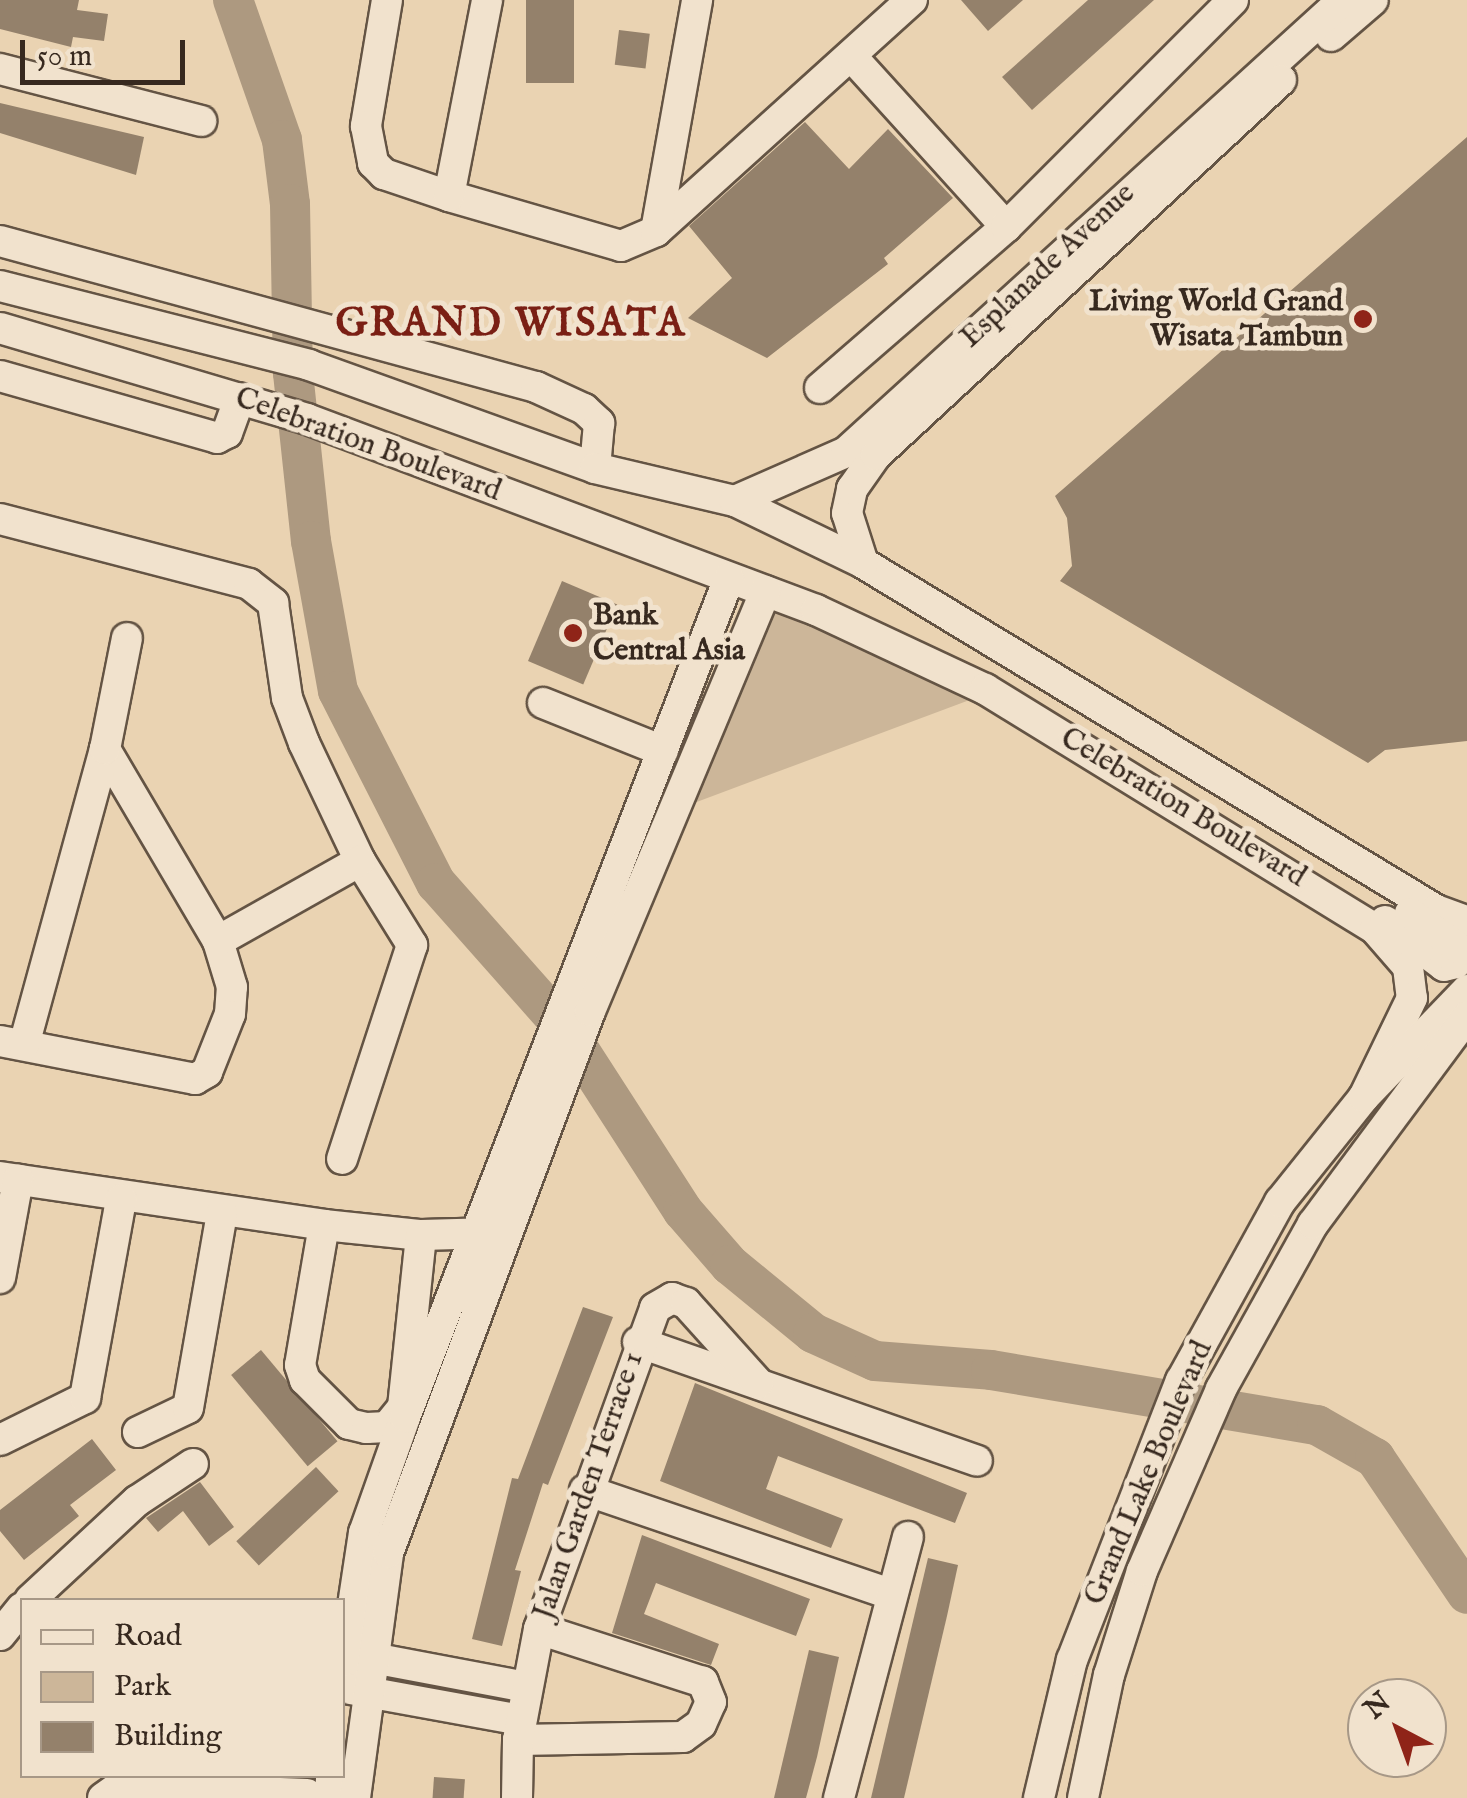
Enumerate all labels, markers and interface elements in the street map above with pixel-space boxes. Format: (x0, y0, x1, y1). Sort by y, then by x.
scale bar (25, 20, 190, 82)
text: 50 m (37, 38, 92, 76)
street label: Esplanade Avenue (953, 176, 1143, 356)
place label: Living World Grand Wisata Tambun (1089, 284, 1343, 354)
district label: GRAND WISATA (335, 301, 687, 349)
marker: Living World Grand Wisata Tambun (1352, 308, 1374, 330)
street label: Celebration Boulevard (230, 380, 506, 510)
place label: Bank Central Asia (593, 598, 745, 668)
marker: Bank Central Asia (562, 622, 584, 644)
street label: Celebration Boulevard (1054, 720, 1312, 896)
street label: Grand Lake Boulevard (1077, 1336, 1221, 1610)
street label: Jalan Garden Terrace 1 (526, 1347, 652, 1625)
legend (20, 1598, 345, 1778)
text: Road (114, 1618, 182, 1656)
text: Park (114, 1668, 171, 1706)
north arrow (1347, 1678, 1447, 1778)
text: N (1358, 1685, 1399, 1728)
text: Building (114, 1718, 222, 1756)

